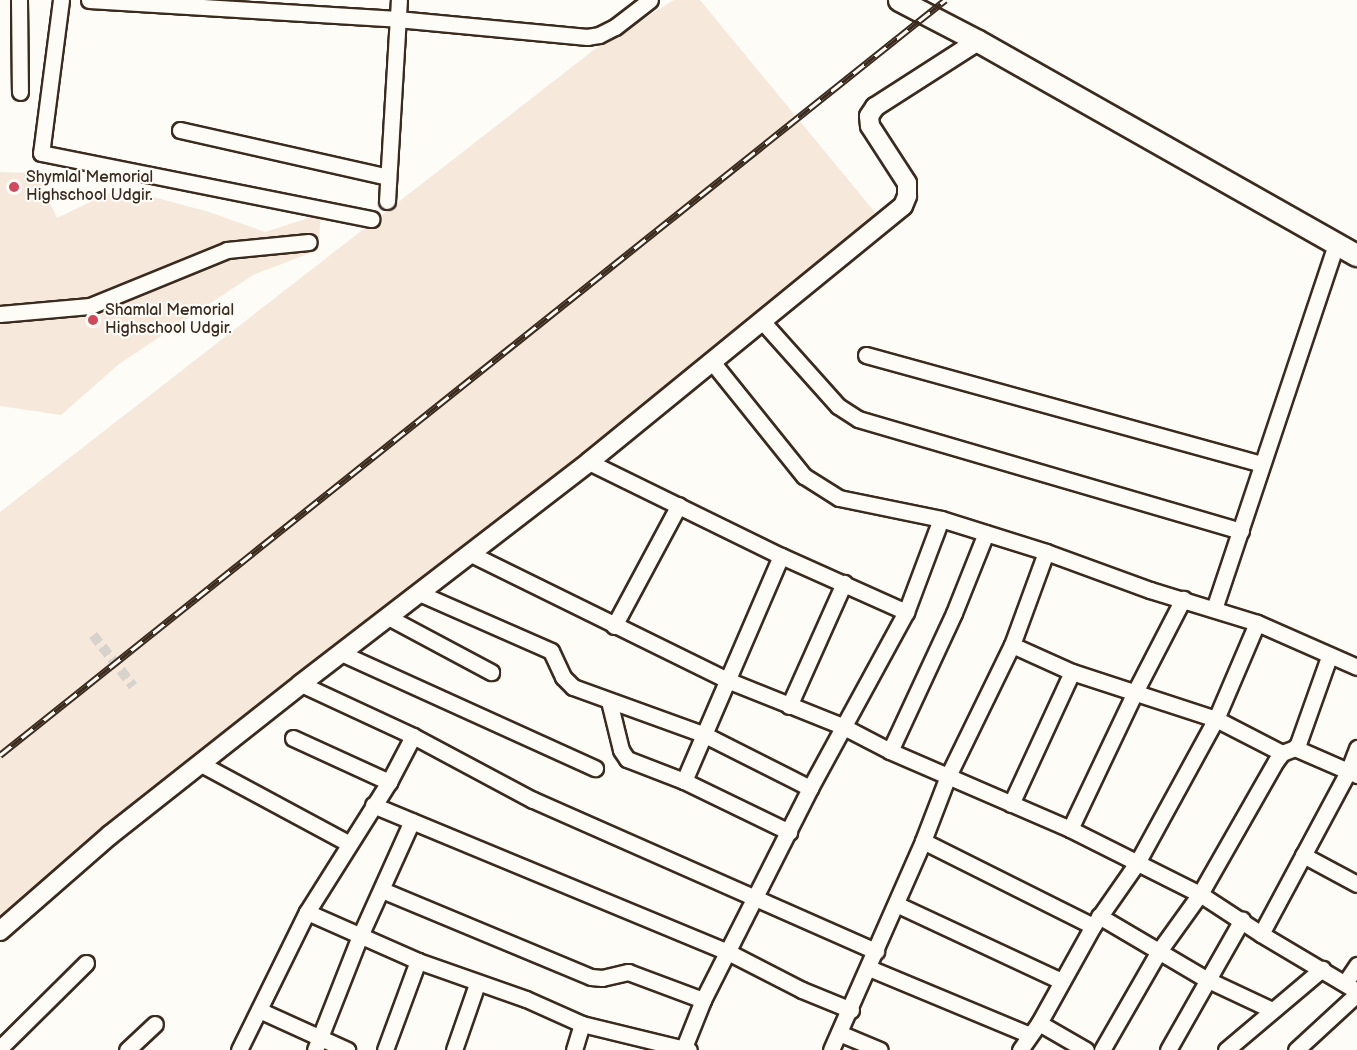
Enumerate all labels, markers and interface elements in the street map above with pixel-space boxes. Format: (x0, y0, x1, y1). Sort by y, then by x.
place label: Shymlal Memorial Highschool Udgir. (26, 168, 153, 206)
marker: Shymlal Memorial Highschool Udgir. (7, 180, 21, 194)
place label: Shamlal Memorial Highschool Udgir. (105, 301, 234, 339)
marker: Shamlal Memorial Highschool Udgir. (86, 313, 100, 327)

